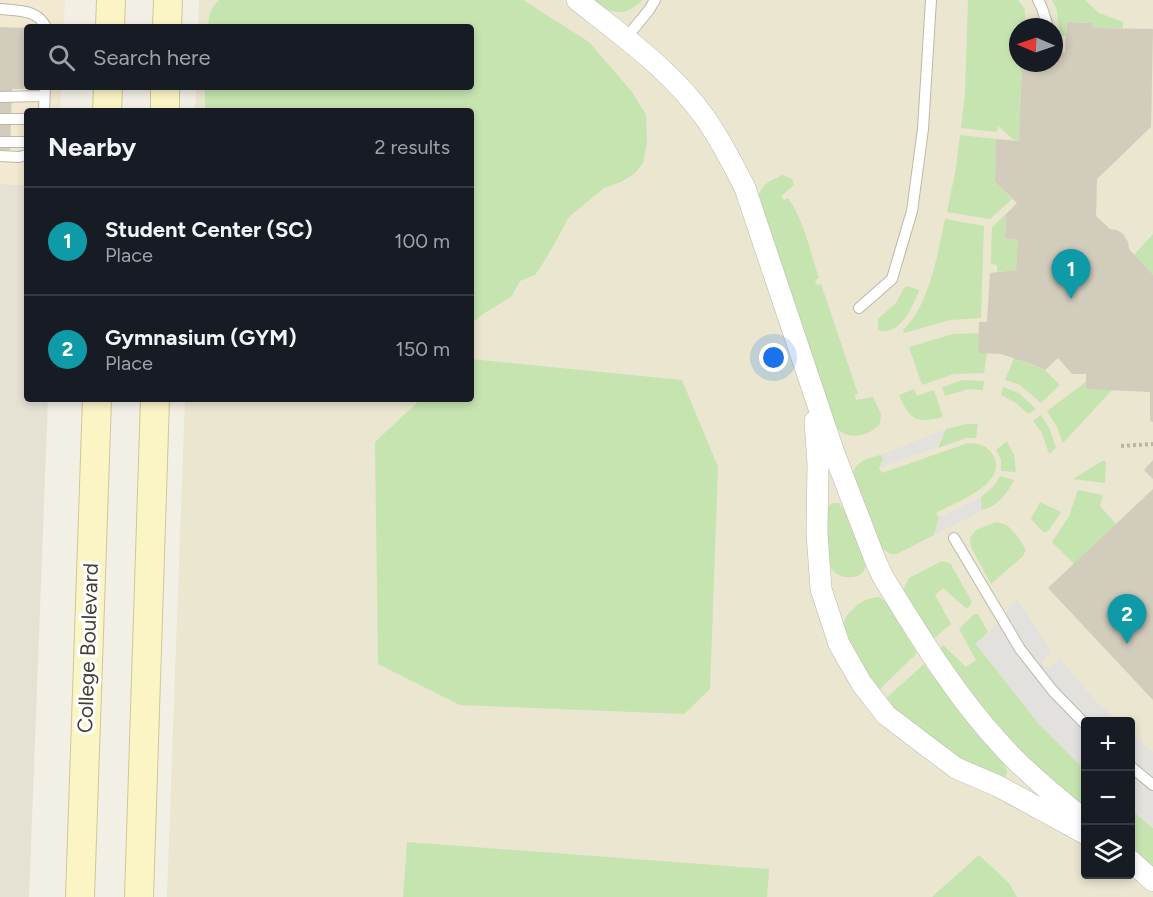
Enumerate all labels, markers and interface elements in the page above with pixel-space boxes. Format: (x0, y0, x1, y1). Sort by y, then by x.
north arrow (1009, 18, 1063, 72)
search box (24, 24, 474, 90)
icon: search (45, 41, 78, 74)
text: Search here (93, 44, 211, 71)
text: Nearby (48, 131, 136, 163)
text: 2 results (374, 135, 450, 159)
text: Student Center (SC) (105, 216, 313, 243)
text: 1 (63, 229, 72, 253)
text: 100 m (394, 229, 450, 253)
text: Place (105, 243, 153, 267)
pin: 1 (1052, 250, 1090, 299)
text: Gymnasium (GYM) (105, 324, 297, 351)
text: 2 (62, 337, 73, 361)
text: 150 m (395, 337, 450, 361)
your location (759, 343, 788, 372)
text: Place (105, 351, 153, 375)
street label: College Boulevard (72, 562, 103, 734)
pin: 2 (1108, 594, 1146, 644)
map controls (1081, 717, 1135, 879)
button: + (1081, 717, 1135, 771)
button: − (1081, 771, 1135, 825)
button: layers (1081, 825, 1135, 879)

